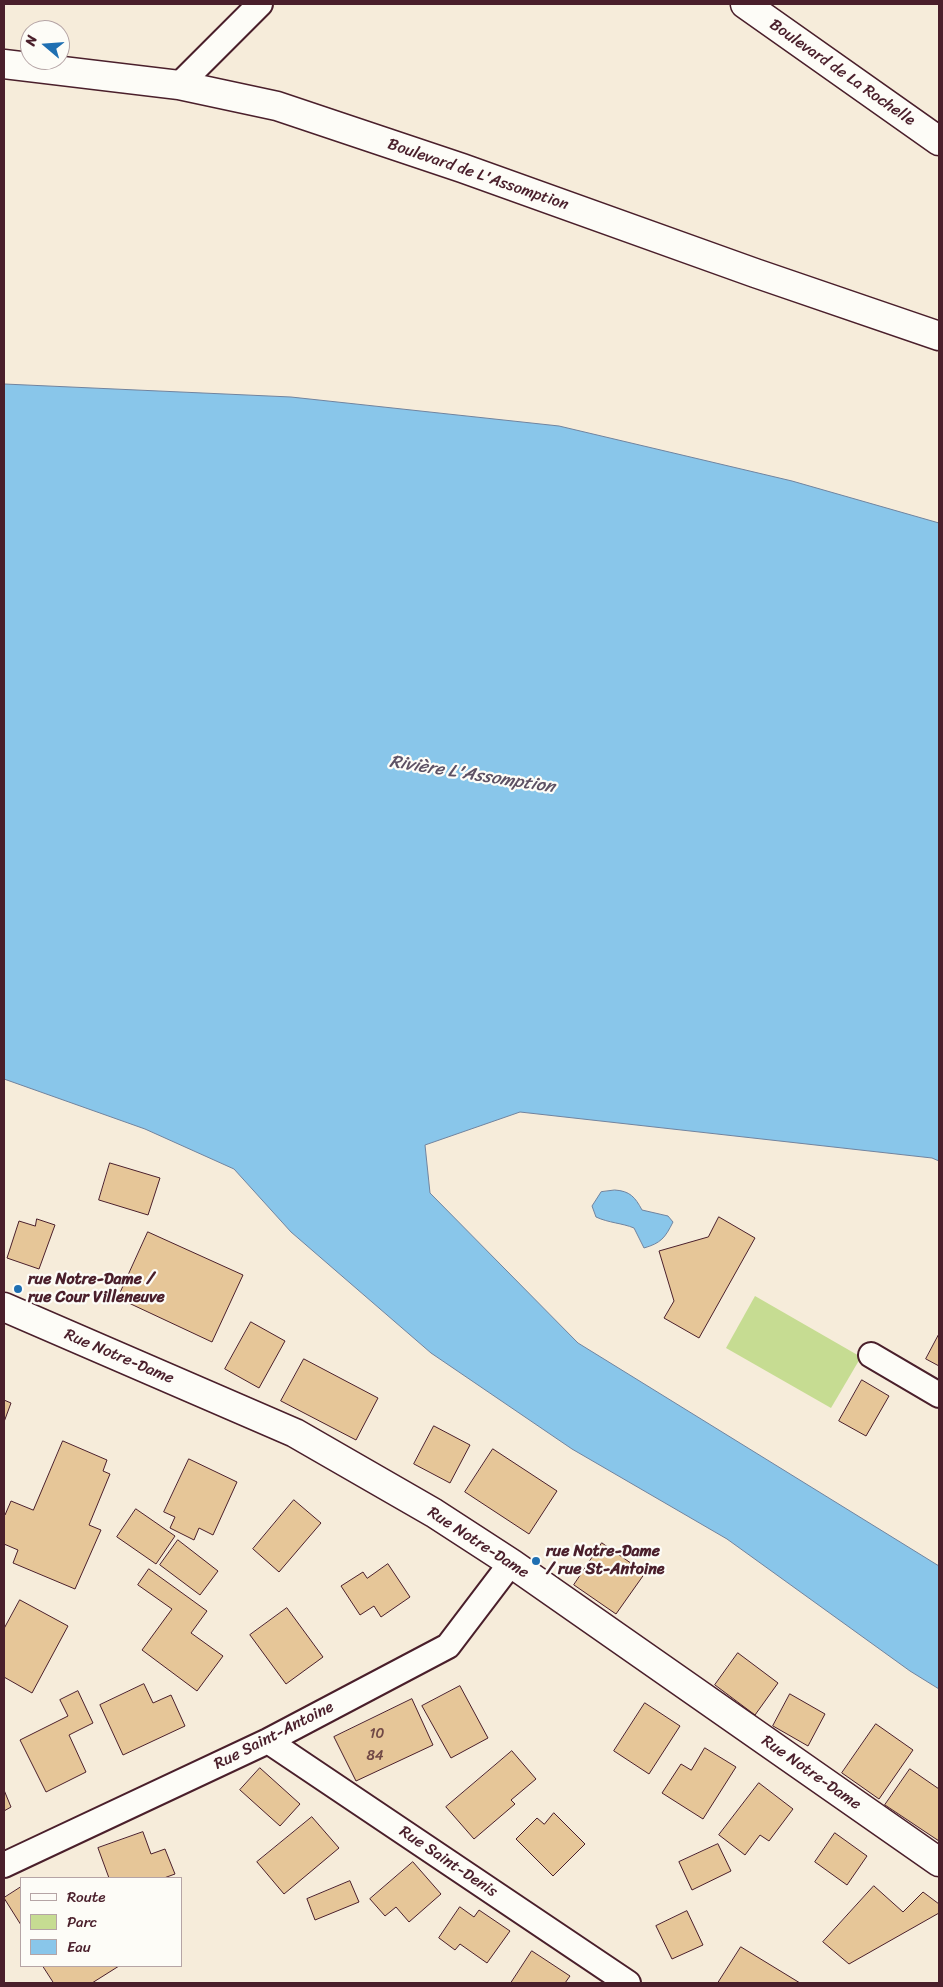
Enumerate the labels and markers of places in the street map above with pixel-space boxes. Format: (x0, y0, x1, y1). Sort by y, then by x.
place label: rue Notre-Dame / rue Cour Villeneuve (28, 1270, 165, 1308)
marker: rue Notre-Dame / rue Cour Villeneuve (12, 1283, 24, 1295)
place label: rue Notre-Dame / rue St-Antoine (546, 1542, 665, 1580)
marker: rue Notre-Dame / rue St-Antoine (530, 1555, 542, 1567)

